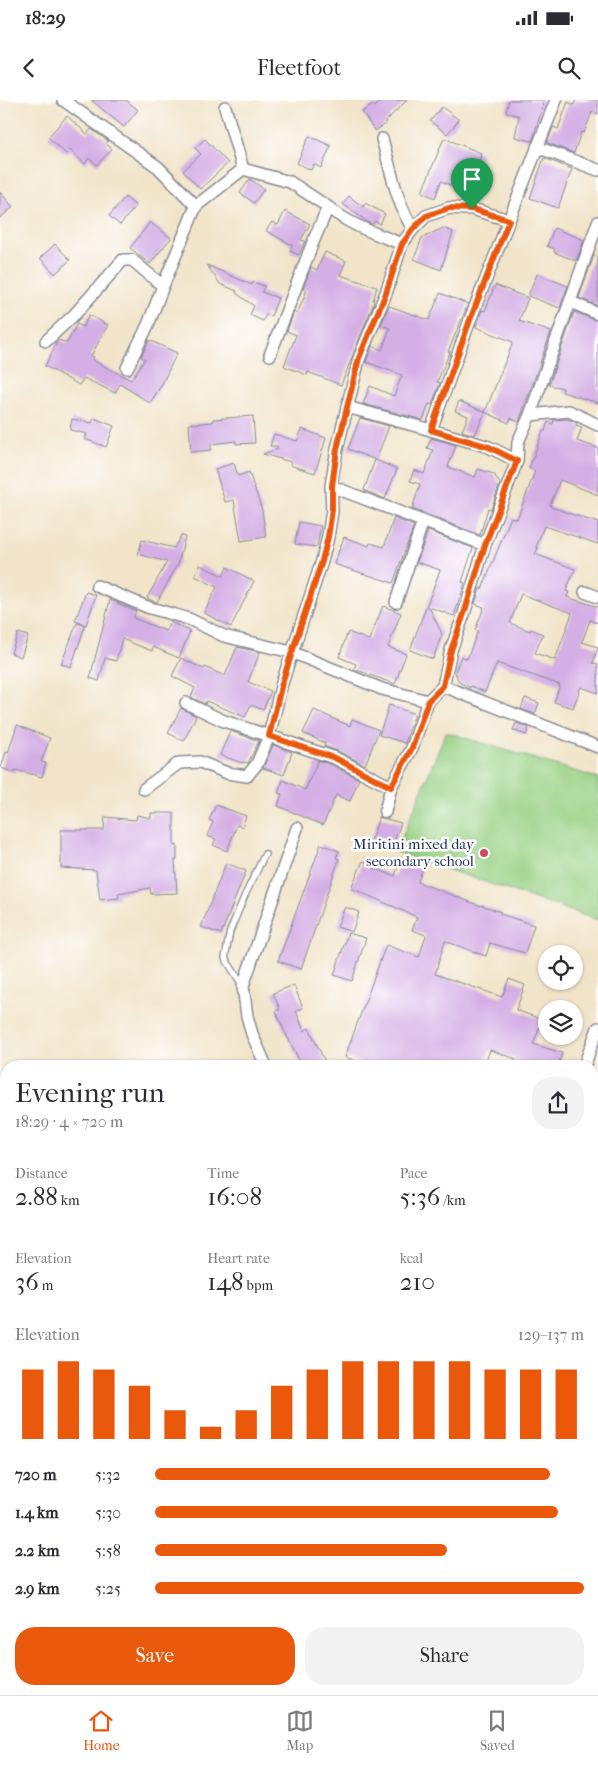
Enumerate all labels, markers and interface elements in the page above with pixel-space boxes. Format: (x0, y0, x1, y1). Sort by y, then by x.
text: 18:29 (25, 7, 66, 29)
icon: back (15, 54, 43, 82)
icon: search (555, 54, 583, 82)
text: Fleetfoot (257, 55, 341, 81)
pin (451, 158, 493, 209)
icon: arrive (458, 165, 486, 193)
place label: Miritini mixed day secondary school (353, 835, 475, 870)
marker: Miritini mixed day secondary school (478, 847, 490, 859)
map controls (538, 945, 583, 1045)
button: locate (538, 945, 583, 990)
button: layers (538, 1000, 583, 1045)
text: Evening run (15, 1076, 165, 1109)
button: share (532, 1077, 584, 1129)
text: 18:29 · 4 × 720 m (15, 1112, 123, 1131)
text: Distance (15, 1165, 68, 1182)
text: Time (207, 1165, 239, 1182)
text: Pace (400, 1165, 428, 1182)
text: 2.88 (15, 1182, 58, 1211)
text: 16:08 (207, 1182, 262, 1211)
text: 5:36 (400, 1182, 440, 1211)
text: km (58, 1192, 80, 1209)
text: /km (440, 1192, 466, 1209)
text: Elevation (15, 1250, 72, 1267)
text: Heart rate (207, 1250, 270, 1267)
text: kcal (400, 1250, 423, 1267)
text: 36 (15, 1267, 39, 1296)
text: 148 (207, 1267, 244, 1296)
text: 210 (400, 1267, 435, 1296)
text: m (39, 1277, 53, 1294)
text: bpm (244, 1277, 273, 1294)
text: Elevation (15, 1325, 80, 1344)
text: 129–137 m (518, 1325, 584, 1344)
text: 720 m (15, 1465, 56, 1484)
text: 5:32 (95, 1465, 121, 1484)
text: 1.4 km (15, 1503, 59, 1522)
text: 5:30 (95, 1503, 121, 1522)
text: 2.2 km (15, 1541, 60, 1560)
text: 5:58 (95, 1541, 121, 1560)
text: 2.9 km (15, 1579, 59, 1598)
text: 5:25 (95, 1579, 121, 1598)
button: Save (15, 1627, 295, 1685)
button: Share (305, 1627, 584, 1685)
tab: Home (83, 1707, 120, 1754)
tab: Map (286, 1707, 314, 1754)
tab: Saved (480, 1707, 515, 1754)

